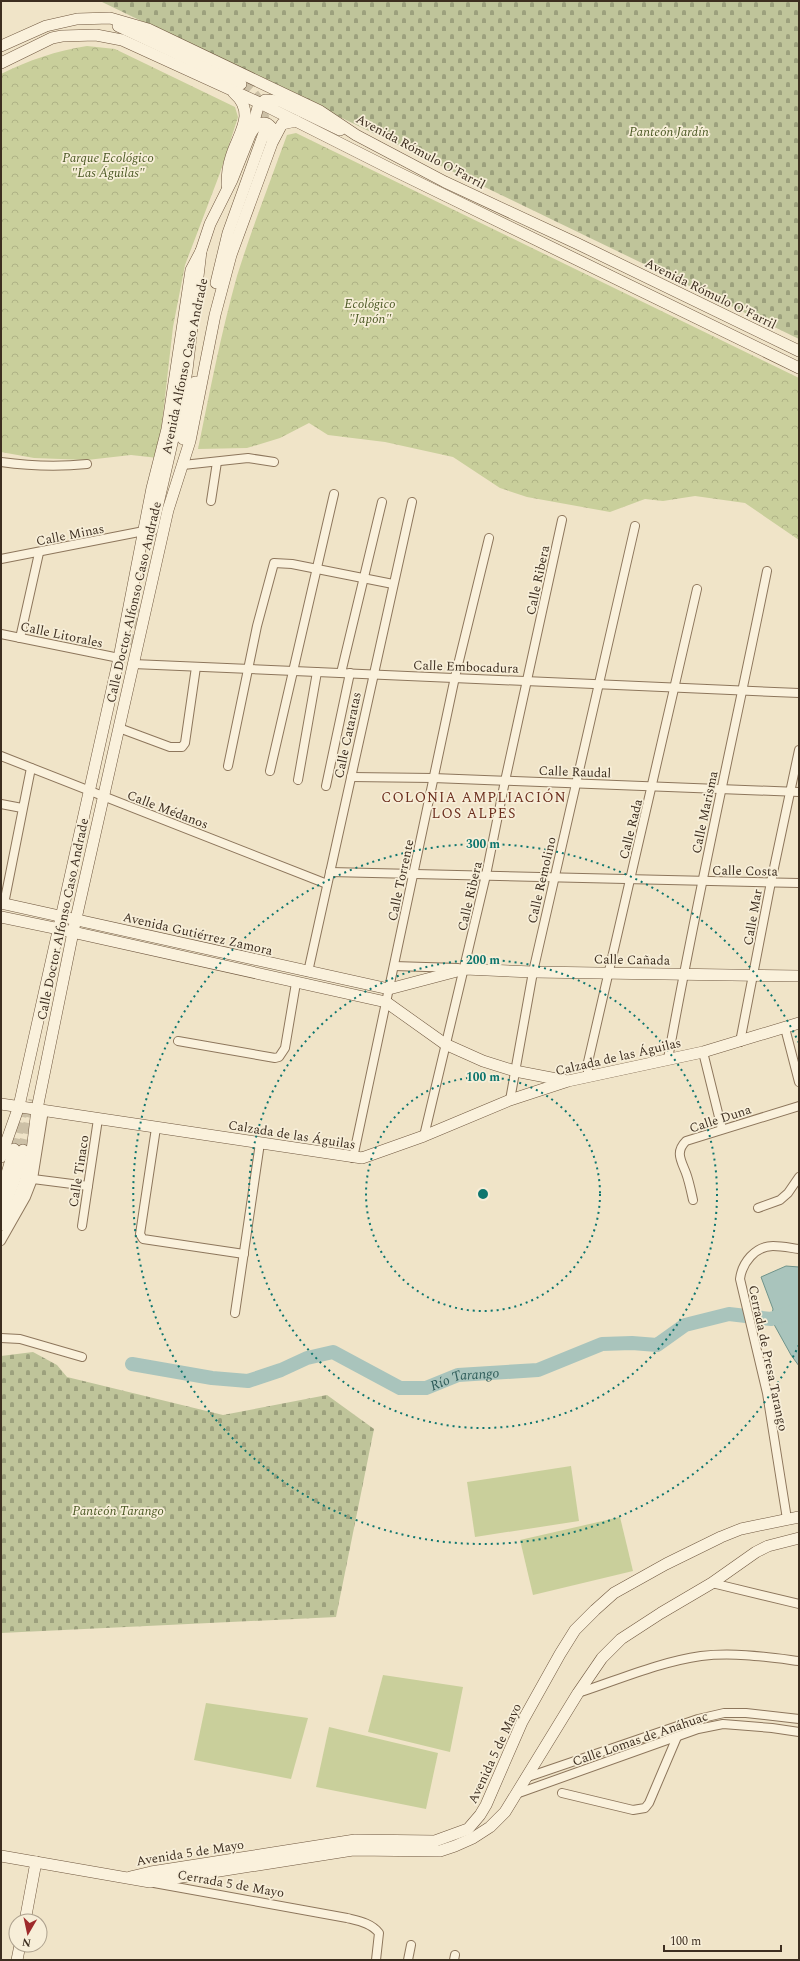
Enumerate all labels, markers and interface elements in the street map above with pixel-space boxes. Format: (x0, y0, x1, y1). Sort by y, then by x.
street label: Avenida Rómulo O'Farril (352, 109, 489, 195)
park label: Panteón Jardín (629, 122, 709, 142)
park label: Parque Ecológico "Las Águilas" (62, 148, 154, 183)
street label: Avenida Rómulo O'Farril (641, 253, 780, 335)
street label: Avenida Alfonso Caso Andrade (156, 276, 213, 456)
park label: Ecológico "Japón" (344, 294, 396, 329)
street label: Calle Doctor Alfonso Caso Andrade (101, 500, 167, 705)
street label: Calle Minas (34, 519, 106, 551)
street label: Calle Ribera (521, 543, 555, 617)
street label: Calle Litorales (19, 616, 105, 654)
street label: Calle Embocadura (413, 655, 520, 679)
street label: Calle Cataratas (329, 690, 367, 780)
street label: Calle Raudal (538, 761, 612, 783)
street label: Calle Marisma (686, 768, 724, 855)
street label: Calle Médanos (124, 785, 211, 835)
district label: COLONIA AMPLIACIÓN LOS ALPES (381, 787, 567, 824)
street label: Calle Rada (614, 796, 648, 862)
street label: Calle Doctor Alfonso Caso Andrade (32, 816, 94, 1022)
text: 300 m (466, 835, 500, 854)
street label: Calle Remolino (522, 835, 562, 926)
street label: Calle Torrente (383, 837, 419, 923)
street label: Calle Ribera (452, 859, 488, 933)
street label: Calle Costa (712, 860, 779, 882)
street label: Calle Mar (738, 887, 768, 947)
street label: Avenida Gutiérrez Zamora (121, 907, 275, 961)
street label: Calle Cañada (594, 949, 671, 971)
text: 200 m (466, 951, 500, 970)
street label: Calzada de las Águilas (553, 1033, 683, 1081)
text: 100 m (466, 1068, 500, 1087)
street label: Calle Duna (687, 1099, 755, 1138)
street label: Calzada de las Águilas (227, 1115, 357, 1155)
street label: Calle Tinaco (63, 1134, 95, 1209)
centre of rings (476, 1187, 490, 1201)
street label: Cerrada de Presa Tarango (743, 1283, 793, 1433)
water label: Río Tarango (427, 1362, 500, 1396)
park label: Panteón Tarango (72, 1501, 164, 1521)
street label: Avenida 5 de Mayo (463, 1700, 527, 1807)
street label: Calle Lomas de Anáhuac (570, 1706, 711, 1772)
street label: Avenida 5 de Mayo (135, 1835, 245, 1871)
street label: Cerrada 5 de Mayo (176, 1865, 286, 1903)
north arrow (8, 1913, 48, 1953)
scale bar (664, 1927, 781, 1953)
text: 100 m (670, 1932, 701, 1951)
text: N (21, 1933, 32, 1951)

